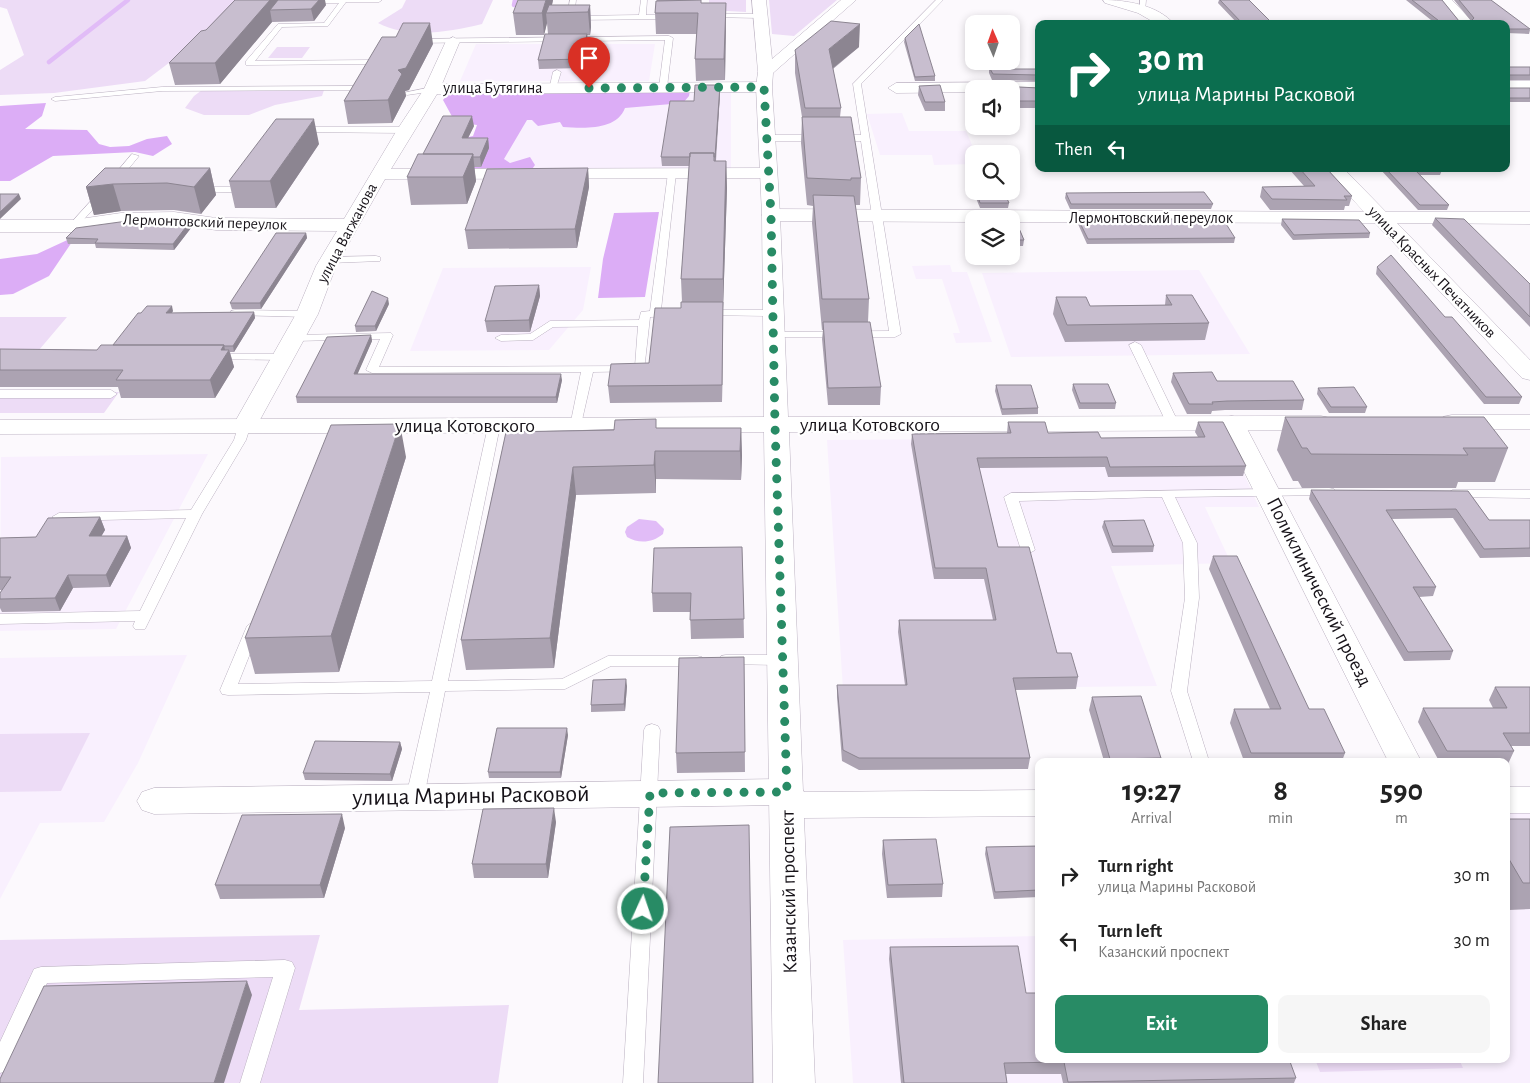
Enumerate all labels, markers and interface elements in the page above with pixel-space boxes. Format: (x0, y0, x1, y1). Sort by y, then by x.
north arrow (965, 15, 1020, 70)
map controls (965, 15, 1020, 265)
pin (568, 37, 610, 88)
icon: right (1055, 40, 1120, 105)
text: 30 m (1138, 42, 1205, 77)
icon: arrive (575, 44, 603, 72)
street label: улица Бутягина (442, 80, 543, 97)
button: sound (965, 80, 1020, 135)
text: улица Марины Расковой (1138, 83, 1355, 105)
icon: left (1103, 135, 1131, 163)
text: Then (1055, 140, 1093, 159)
button: search (965, 145, 1020, 200)
street label: улица Вагжанова (314, 180, 381, 287)
street label: улица Красных Печатников (1364, 202, 1499, 342)
button: layers (965, 210, 1020, 265)
street label: Лермонтовский переулок (1069, 210, 1234, 227)
street label: Лермонтовский переулок (123, 211, 288, 234)
street label: улица Котовского (799, 415, 940, 435)
street label: улица Котовского (394, 416, 535, 436)
street label: Поликлинический проезд (1263, 494, 1375, 690)
text: 19:27 (1122, 776, 1181, 806)
text: 8 (1273, 776, 1288, 806)
text: 590 (1380, 776, 1423, 806)
street label: улица Марины Расковой (351, 782, 590, 810)
street label: Казанский проспект (778, 809, 800, 974)
text: Arrival (1131, 810, 1172, 826)
text: min (1268, 810, 1293, 826)
text: m (1395, 810, 1408, 826)
text: Turn right (1098, 857, 1173, 876)
icon: right (1055, 862, 1083, 890)
text: 30 m (1454, 866, 1490, 885)
text: улица Марины Расковой (1098, 879, 1256, 895)
position arrow (616, 882, 668, 934)
text: Turn left (1098, 922, 1162, 941)
icon: left (1055, 927, 1083, 955)
text: 30 m (1454, 931, 1490, 950)
text: Казанский проспект (1098, 944, 1229, 960)
button: Exit (1055, 995, 1268, 1053)
button: Share (1278, 995, 1490, 1053)

